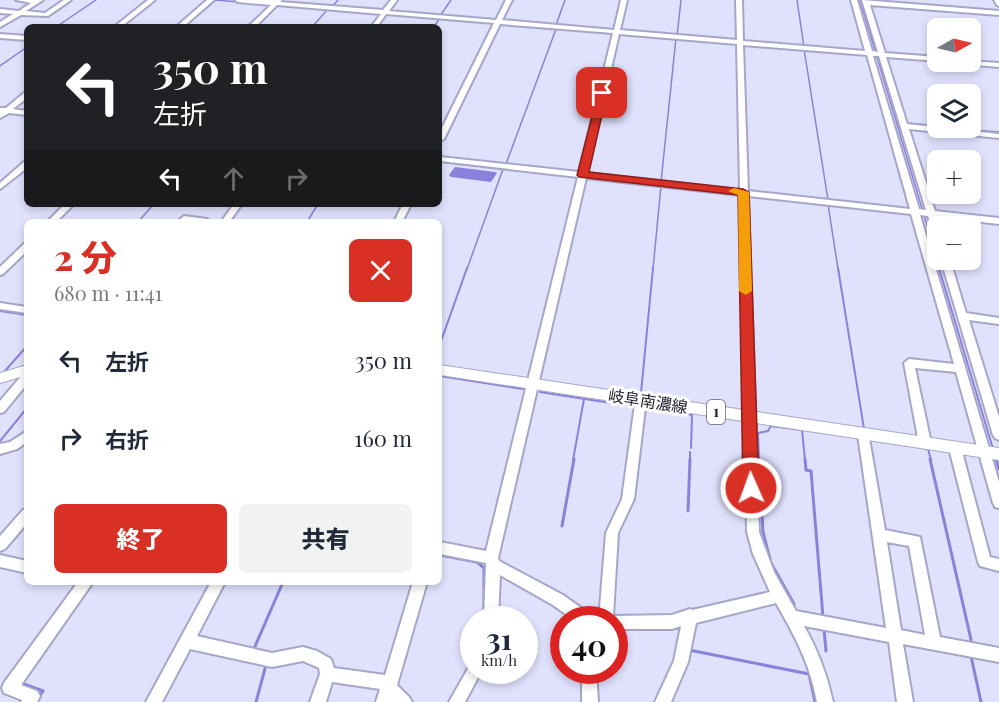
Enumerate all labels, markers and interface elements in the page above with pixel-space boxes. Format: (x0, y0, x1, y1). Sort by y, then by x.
north arrow (927, 18, 981, 72)
map controls (927, 18, 981, 270)
text: 350 m (153, 39, 268, 95)
icon: left (54, 48, 132, 126)
pin (576, 67, 627, 118)
icon: arrive (585, 76, 618, 109)
button: layers (927, 84, 981, 138)
text: 左折 (153, 95, 207, 131)
button: + (927, 150, 981, 204)
icon: left (154, 162, 187, 195)
icon: ahead (217, 162, 250, 195)
icon: right (280, 162, 313, 195)
button: − (927, 216, 981, 270)
text: 2 分 (54, 232, 117, 280)
button: close (349, 239, 412, 302)
text: 680 m · 11:41 (54, 279, 162, 306)
icon: left (54, 344, 87, 377)
text: 350 m (355, 345, 412, 375)
text: 左折 (105, 346, 149, 376)
street label: 岐阜南濃線 (607, 384, 689, 417)
road number: 1 (707, 400, 725, 424)
icon: right (54, 422, 87, 455)
text: 160 m (354, 423, 412, 453)
text: 右折 (105, 424, 149, 454)
position arrow (719, 456, 783, 520)
button: 終了 (54, 504, 227, 573)
button: 共有 (239, 504, 412, 573)
speed limit sign: 40 (550, 606, 628, 684)
text: 31 (486, 618, 512, 658)
text: km/h (481, 650, 517, 670)

